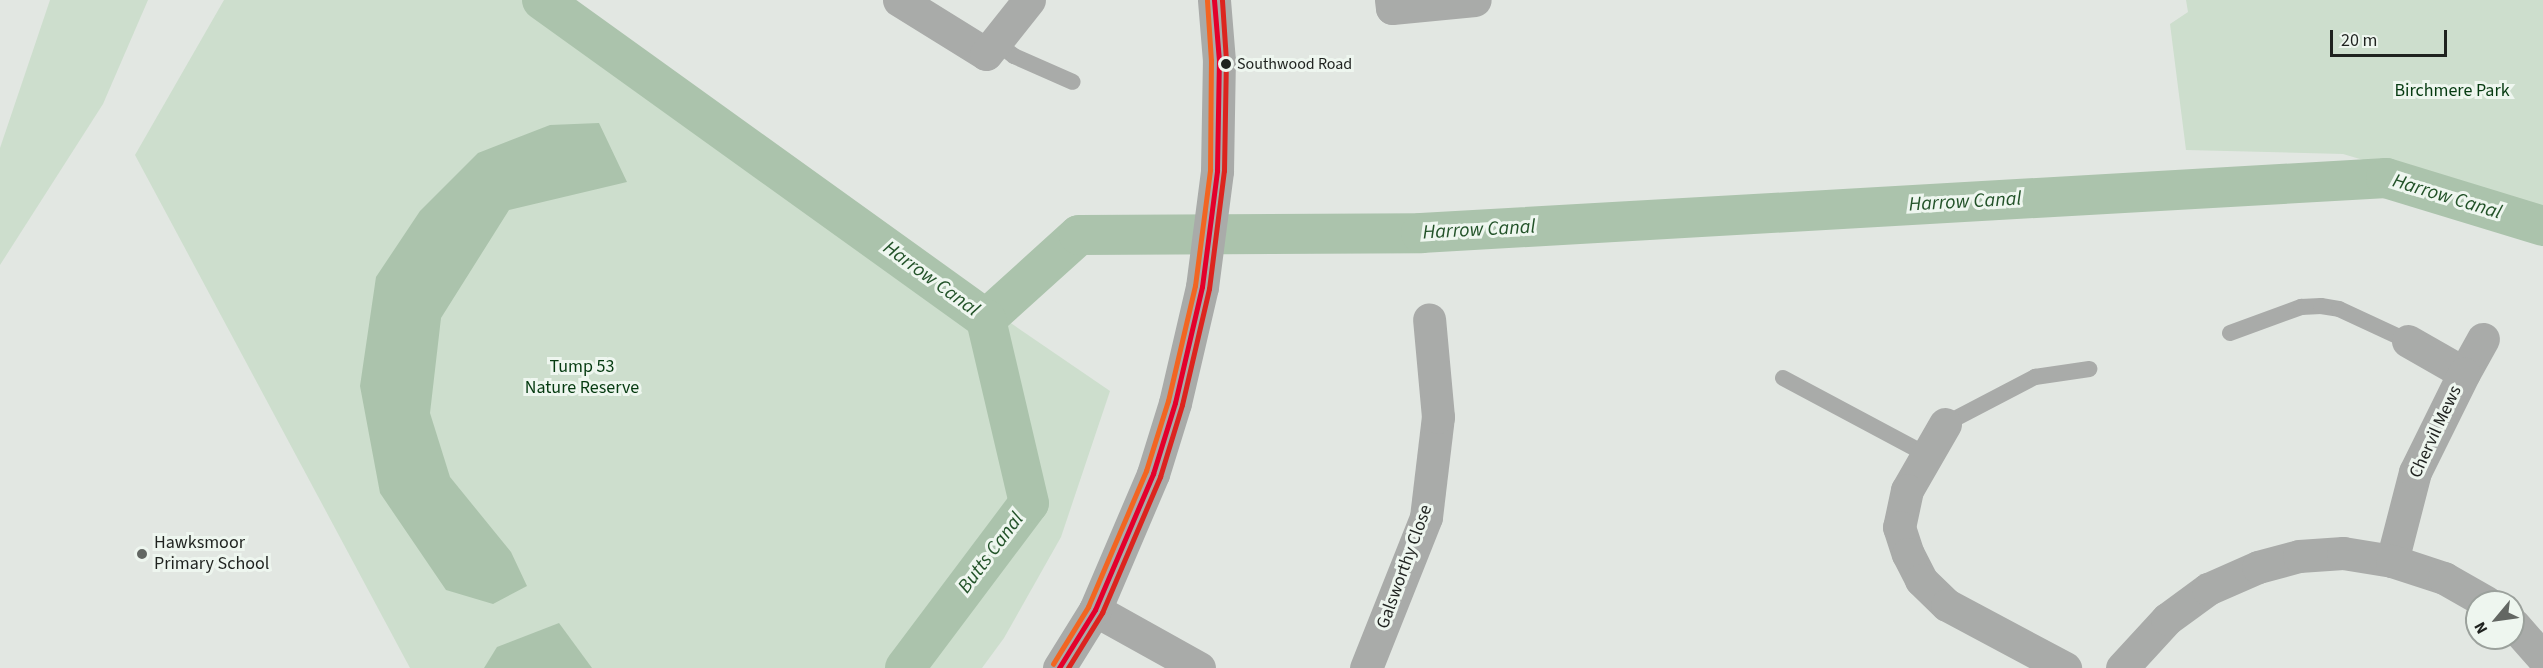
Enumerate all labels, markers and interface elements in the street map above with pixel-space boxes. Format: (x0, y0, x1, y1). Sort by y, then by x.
scale bar (2333, 18, 2450, 56)
text: 20 m (2341, 28, 2377, 53)
place label: Southwood Road (1237, 54, 1352, 74)
marker: Southwood Road (1220, 58, 1232, 70)
park label: Birchmere Park (2394, 80, 2510, 102)
water label: Harrow Canal (2390, 169, 2504, 225)
water label: Harrow Canal (1908, 187, 2022, 217)
water label: Harrow Canal (1422, 215, 1536, 245)
water label: Harrow Canal (878, 236, 984, 322)
park label: Tump 53 Nature Reserve (525, 357, 639, 400)
street label: Chervil Mews (2405, 382, 2467, 482)
street label: Galsworthy Close (1373, 502, 1437, 632)
water label: Butts Canal (953, 508, 1029, 598)
place label: Hawksmoor Primary School (154, 533, 269, 576)
marker: Hawksmoor Primary School (135, 547, 149, 561)
north arrow (2465, 590, 2525, 650)
text: N (2469, 618, 2493, 638)

